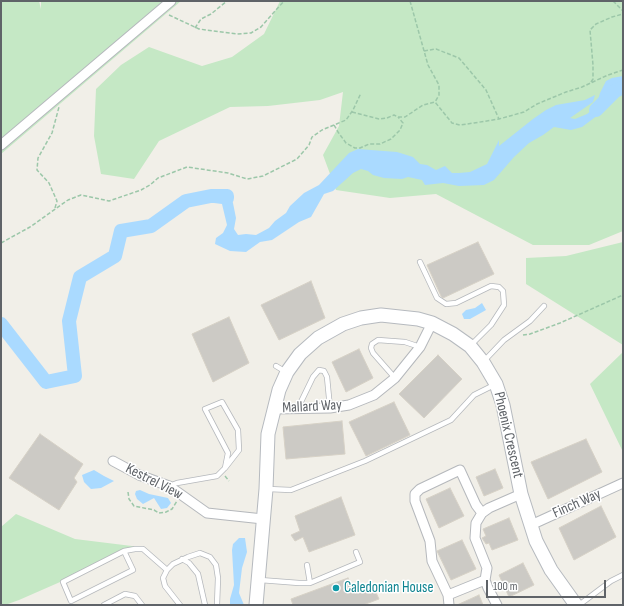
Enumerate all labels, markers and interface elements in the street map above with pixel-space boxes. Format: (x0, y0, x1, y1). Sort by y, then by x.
street label: Phoenix Crescent (489, 390, 527, 480)
street label: Mallard Way (282, 396, 342, 418)
street label: Kestrel View (122, 460, 186, 504)
street label: Finch Way (550, 485, 604, 523)
scale bar (488, 572, 608, 598)
place label: Caledonian House (344, 579, 433, 597)
text: 100 m (493, 579, 518, 594)
marker: Caledonian House (331, 583, 341, 593)

